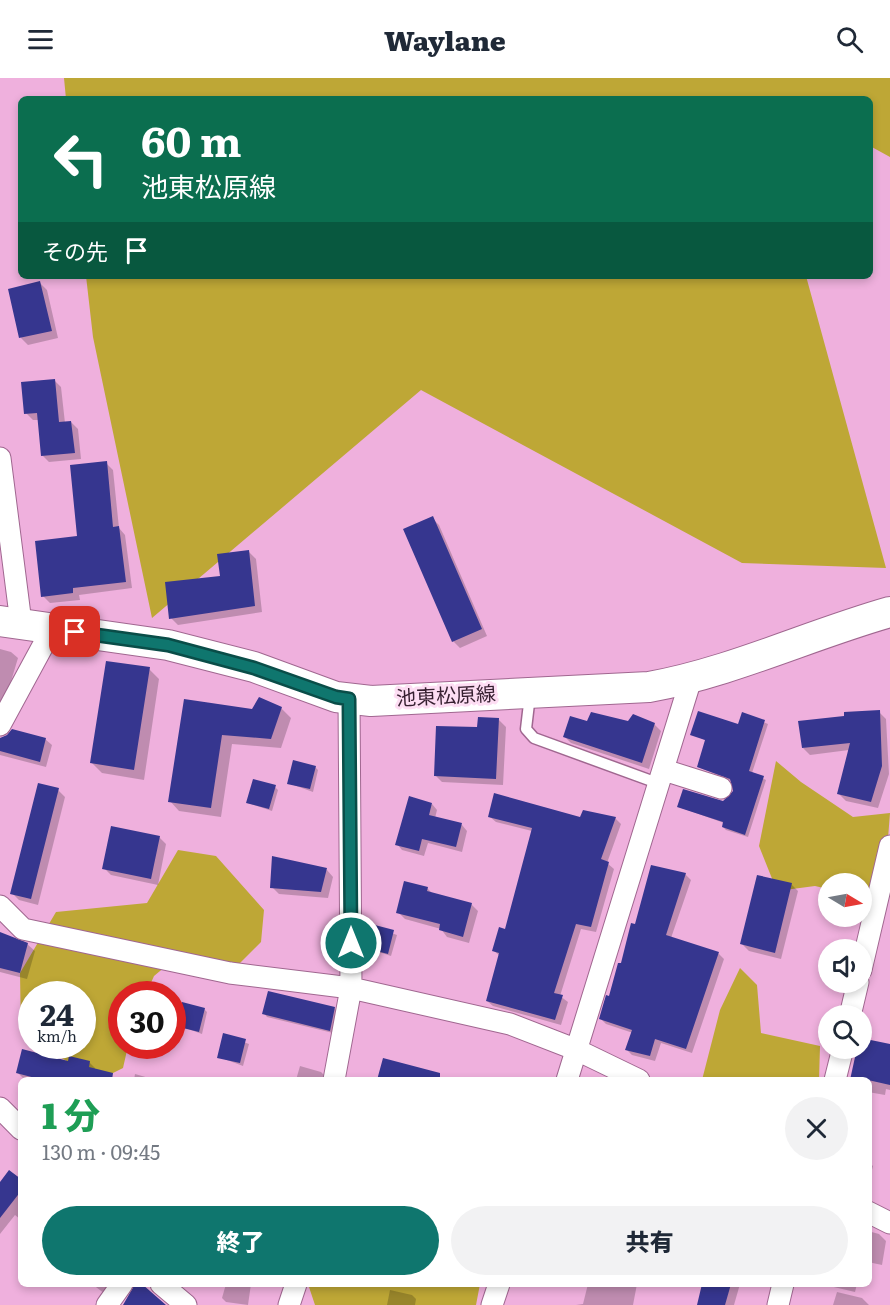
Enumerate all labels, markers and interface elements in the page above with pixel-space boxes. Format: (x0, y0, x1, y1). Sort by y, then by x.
text: Waylane (384, 19, 506, 59)
icon: menu (24, 23, 57, 56)
icon: search (833, 23, 866, 56)
text: 60 m (141, 108, 242, 170)
icon: left (42, 120, 120, 198)
text: 池東松原線 (141, 165, 276, 205)
text: その先 (42, 234, 108, 267)
icon: arrive (120, 234, 153, 267)
pin (49, 606, 100, 657)
icon: arrive (58, 615, 91, 648)
street label: 池東松原線 (395, 676, 497, 712)
north arrow (818, 873, 872, 927)
map controls (818, 873, 872, 1059)
position arrow (319, 911, 383, 975)
button: sound (818, 939, 872, 993)
speed limit sign: 30 (108, 981, 186, 1059)
text: 24 (40, 991, 74, 1035)
button: search (818, 1005, 872, 1059)
text: km/h (37, 1024, 77, 1047)
text: 1 分 (42, 1087, 100, 1140)
button: close (785, 1097, 848, 1160)
text: 130 m · 09:45 (42, 1136, 160, 1166)
button: 終了 (42, 1206, 439, 1275)
button: 共有 (451, 1206, 848, 1275)

